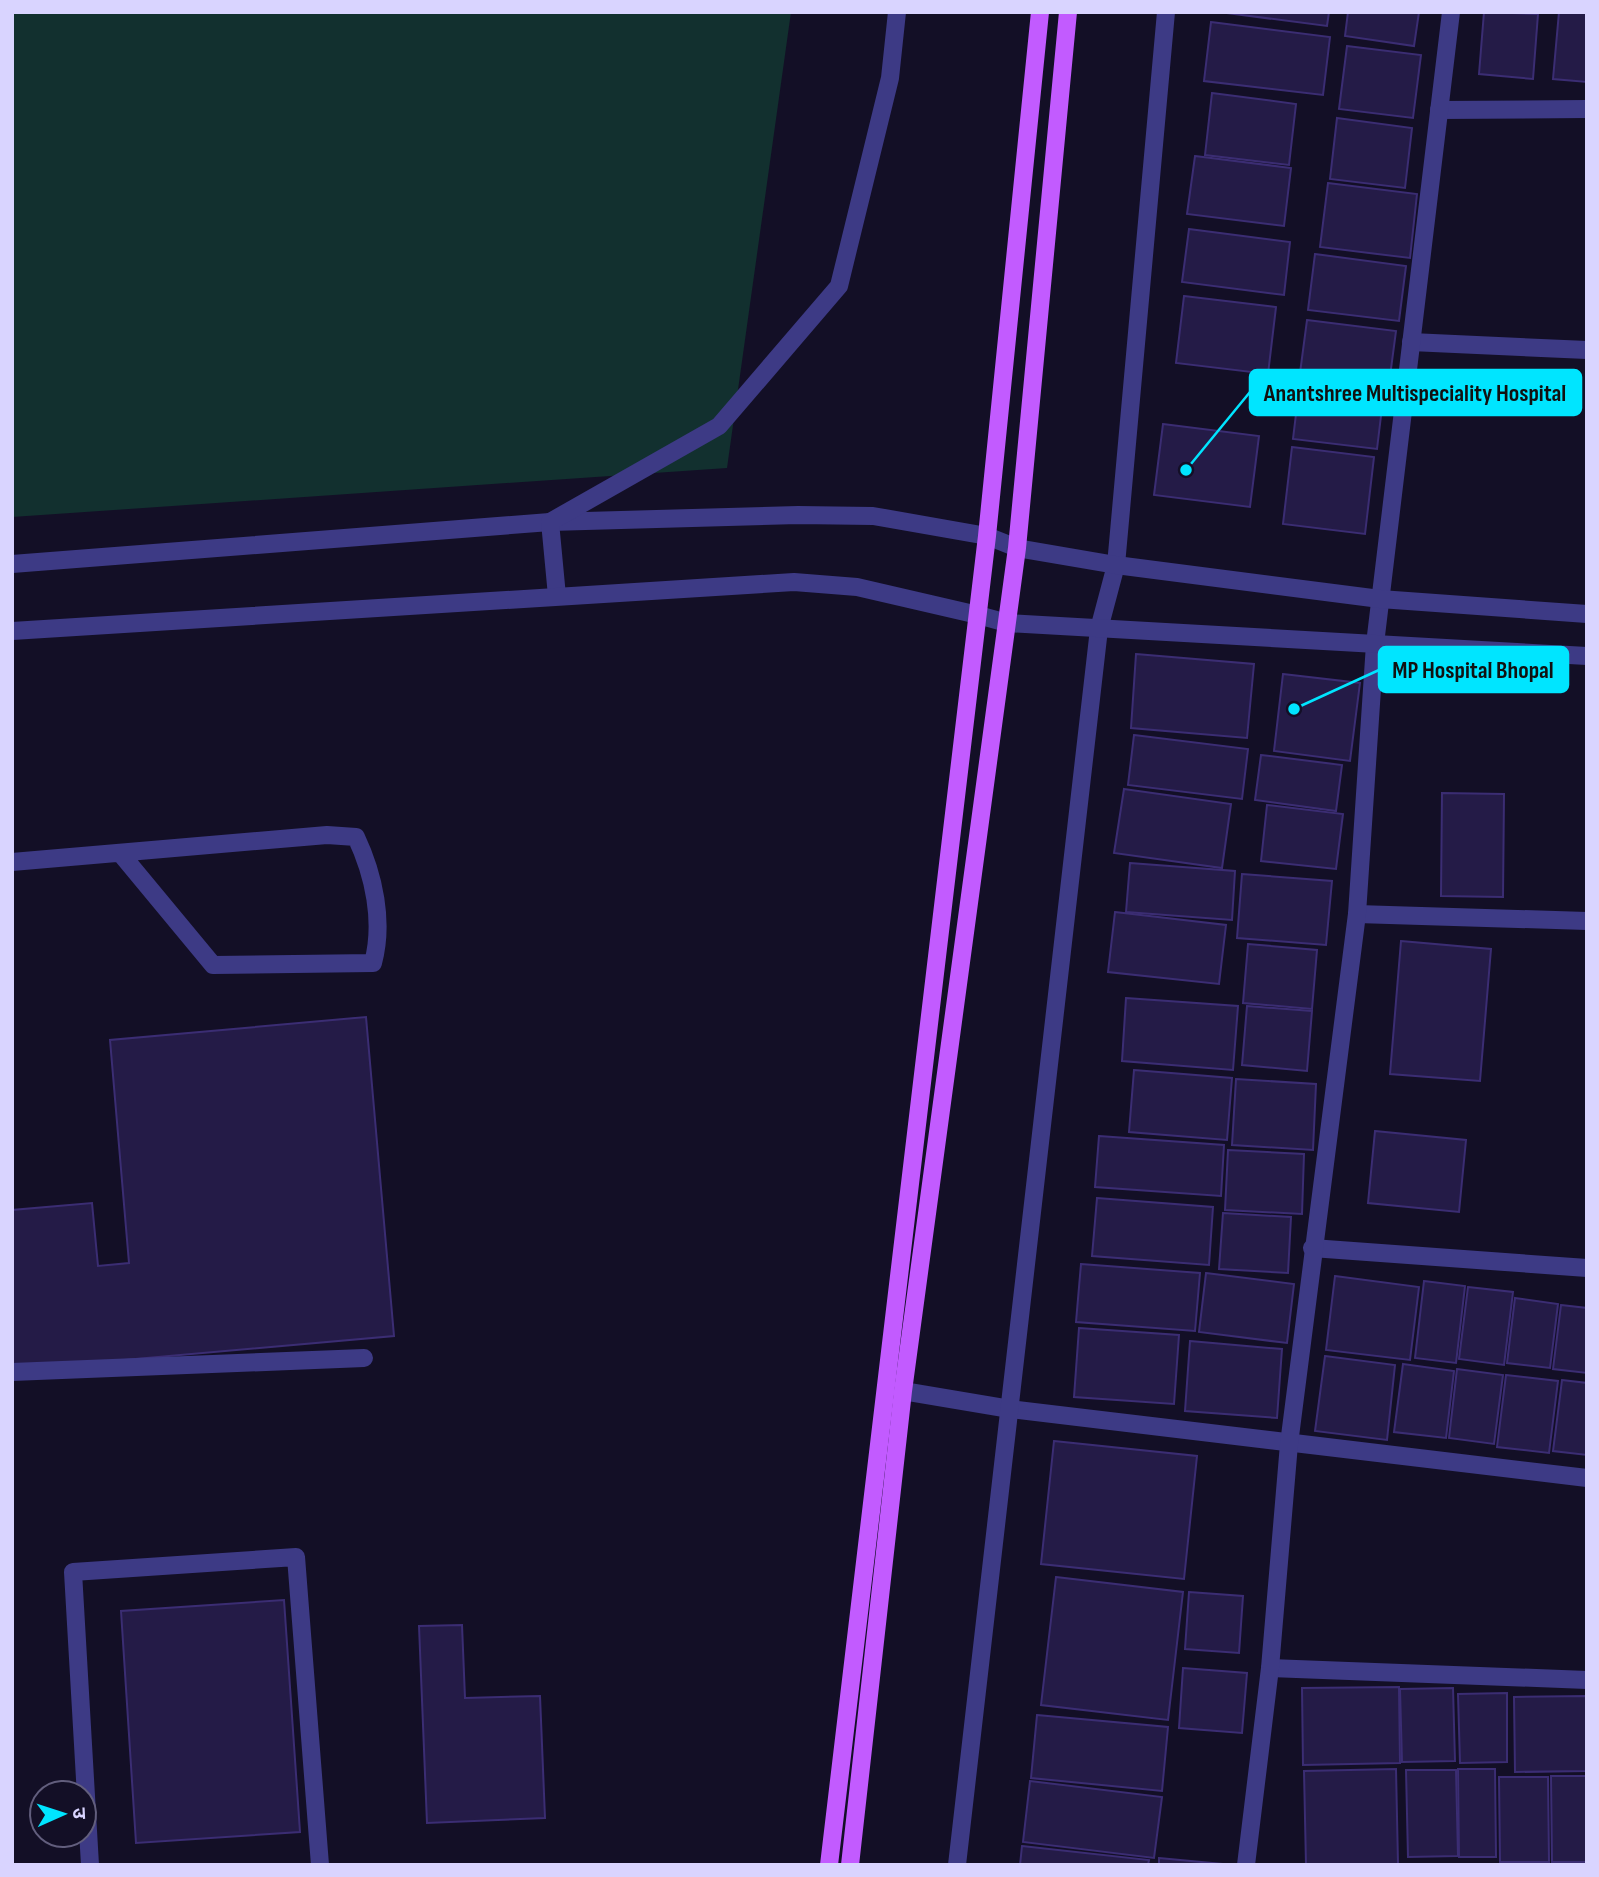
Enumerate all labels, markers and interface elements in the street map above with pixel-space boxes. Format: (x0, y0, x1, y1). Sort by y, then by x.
callout: Anantshree Multispeciality Hospital (1250, 370, 1581, 415)
text: Anantshree Multispeciality Hospital (1263, 379, 1566, 408)
callout: MP Hospital Bhopal (1379, 647, 1568, 692)
text: MP Hospital Bhopal (1392, 656, 1554, 685)
north arrow (28, 1779, 98, 1849)
text: उ (67, 1807, 90, 1820)

